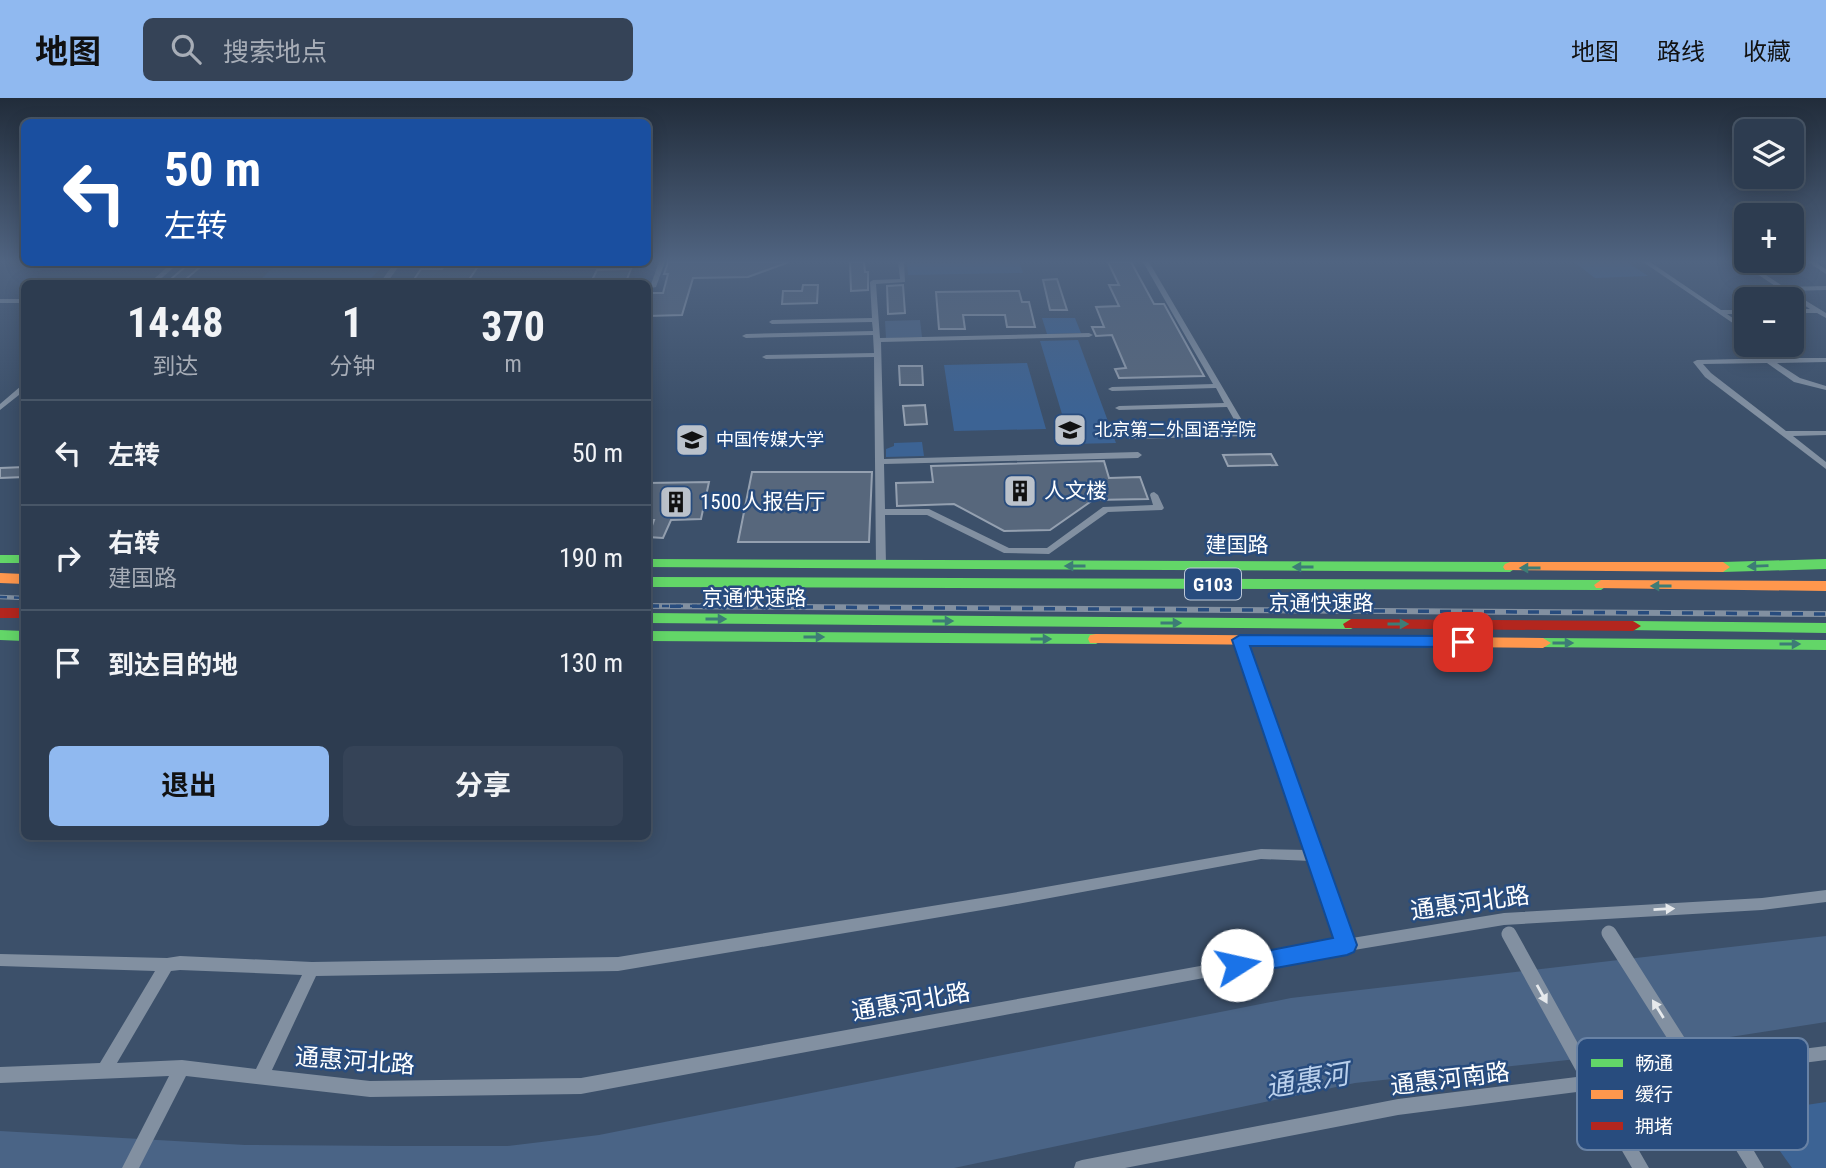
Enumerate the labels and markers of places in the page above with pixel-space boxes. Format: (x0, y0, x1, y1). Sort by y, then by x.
school or university icon: 北京第二外国语学院 (1051, 411, 1089, 449)
place label: 北京第二外国语学院 (1094, 419, 1256, 440)
school or university icon: 中国传媒大学 (673, 421, 711, 459)
place label: 中国传媒大学 (716, 429, 824, 450)
building icon: 人文楼 (1001, 472, 1039, 510)
place label: 人文楼 (1044, 479, 1107, 503)
building icon: 1500人报告厅 (657, 483, 695, 521)
place label: 1500人报告厅 (700, 490, 825, 514)
pin (1433, 612, 1493, 672)

